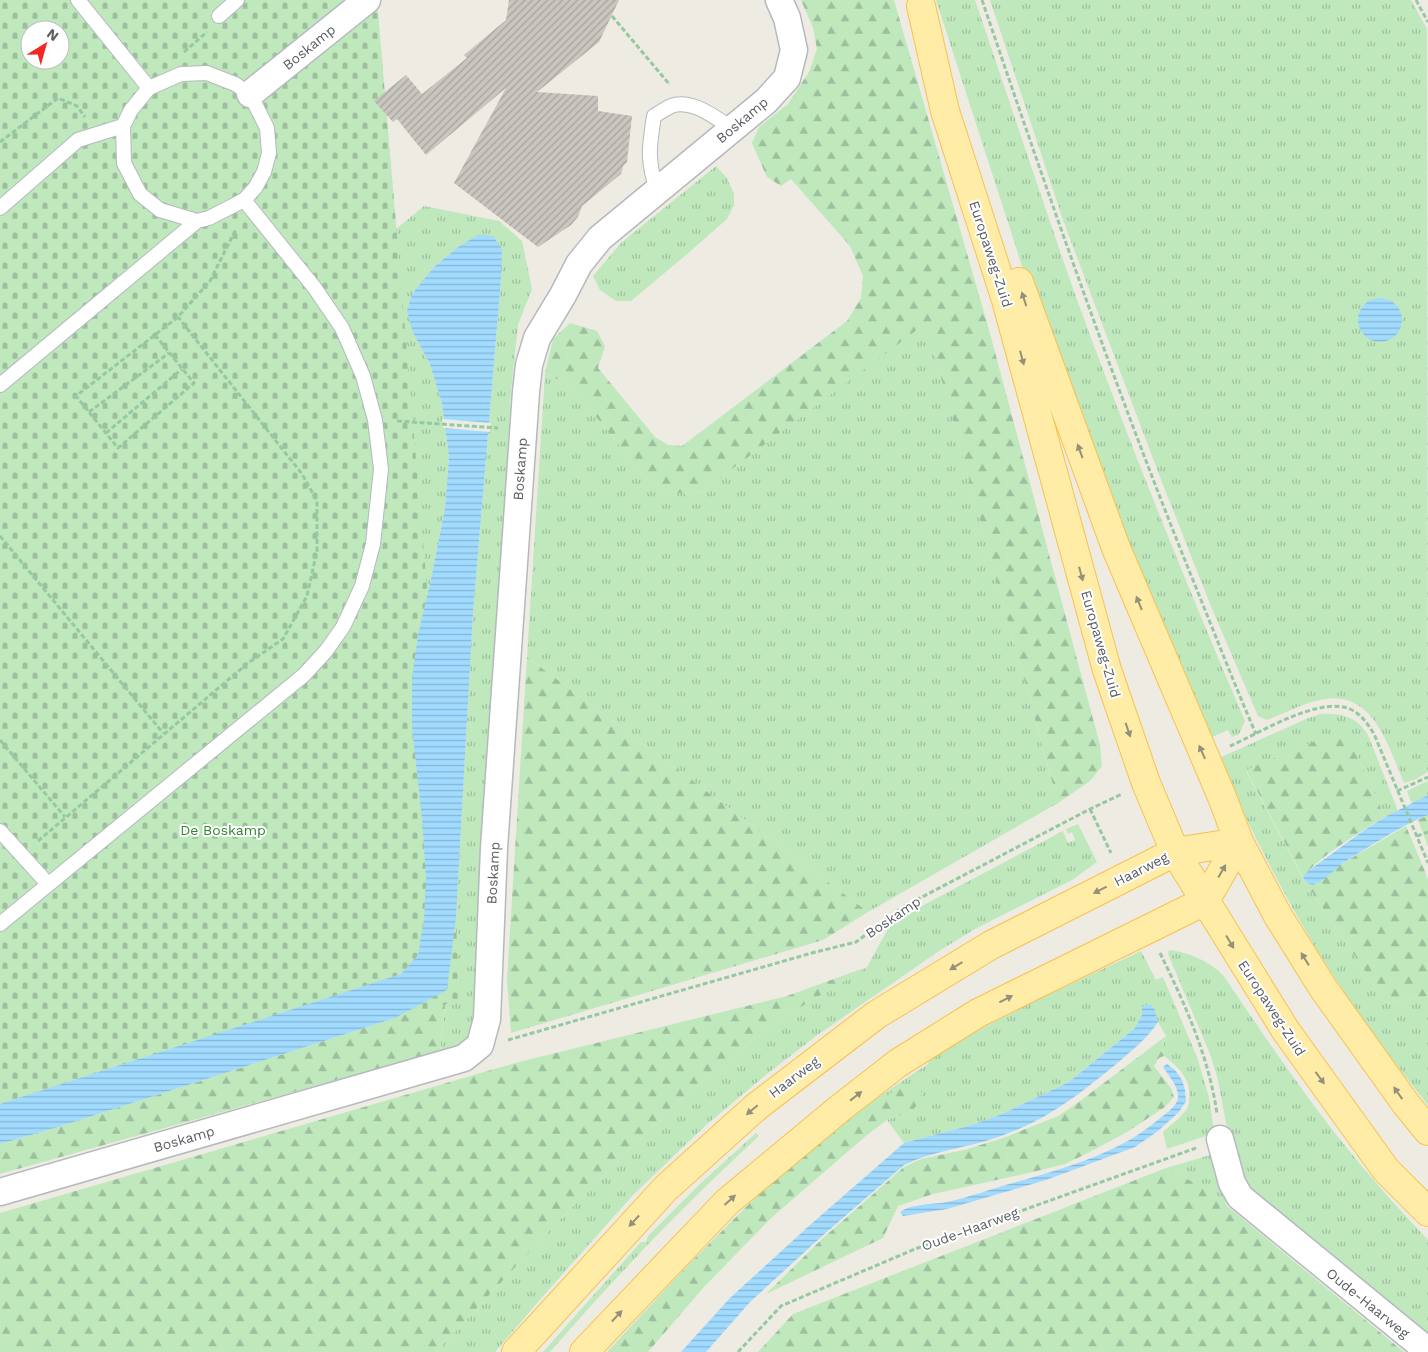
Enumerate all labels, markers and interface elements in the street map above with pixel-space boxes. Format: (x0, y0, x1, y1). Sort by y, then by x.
north arrow (20, 20, 70, 70)
street label: Boskamp (280, 21, 338, 73)
text: N (44, 25, 62, 44)
street label: Boskamp (713, 94, 771, 146)
street label: Europaweg-Zuid (966, 199, 1016, 309)
one-way arrow (1020, 291, 1027, 306)
one-way arrow (1018, 351, 1026, 366)
street label: Boskamp (510, 437, 530, 501)
one-way arrow (1076, 443, 1084, 458)
one-way arrow (1077, 567, 1085, 582)
street label: Europaweg-Zuid (1078, 589, 1124, 699)
one-way arrow (1134, 596, 1142, 610)
one-way arrow (1124, 723, 1132, 738)
one-way arrow (1198, 745, 1206, 759)
park label: De Boskamp (180, 822, 266, 838)
street label: Boskamp (483, 841, 503, 905)
street label: Haarweg (1111, 848, 1171, 889)
one-way arrow (1218, 865, 1227, 878)
one-way arrow (1093, 886, 1107, 894)
street label: Boskamp (863, 893, 923, 941)
one-way arrow (1226, 936, 1235, 949)
one-way arrow (1300, 953, 1310, 966)
street label: Europaweg-Zuid (1235, 957, 1309, 1059)
one-way arrow (950, 961, 963, 971)
one-way arrow (999, 995, 1014, 1003)
street label: Haarweg (766, 1053, 823, 1101)
one-way arrow (1314, 1071, 1325, 1084)
one-way arrow (1393, 1086, 1403, 1100)
one-way arrow (849, 1091, 862, 1101)
one-way arrow (747, 1104, 759, 1116)
street label: Boskamp (152, 1123, 216, 1155)
one-way arrow (724, 1194, 736, 1206)
street label: Oude-Haarweg (919, 1204, 1021, 1254)
one-way arrow (629, 1215, 640, 1228)
street label: Oude-Haarweg (1323, 1265, 1413, 1342)
one-way arrow (611, 1311, 623, 1323)

